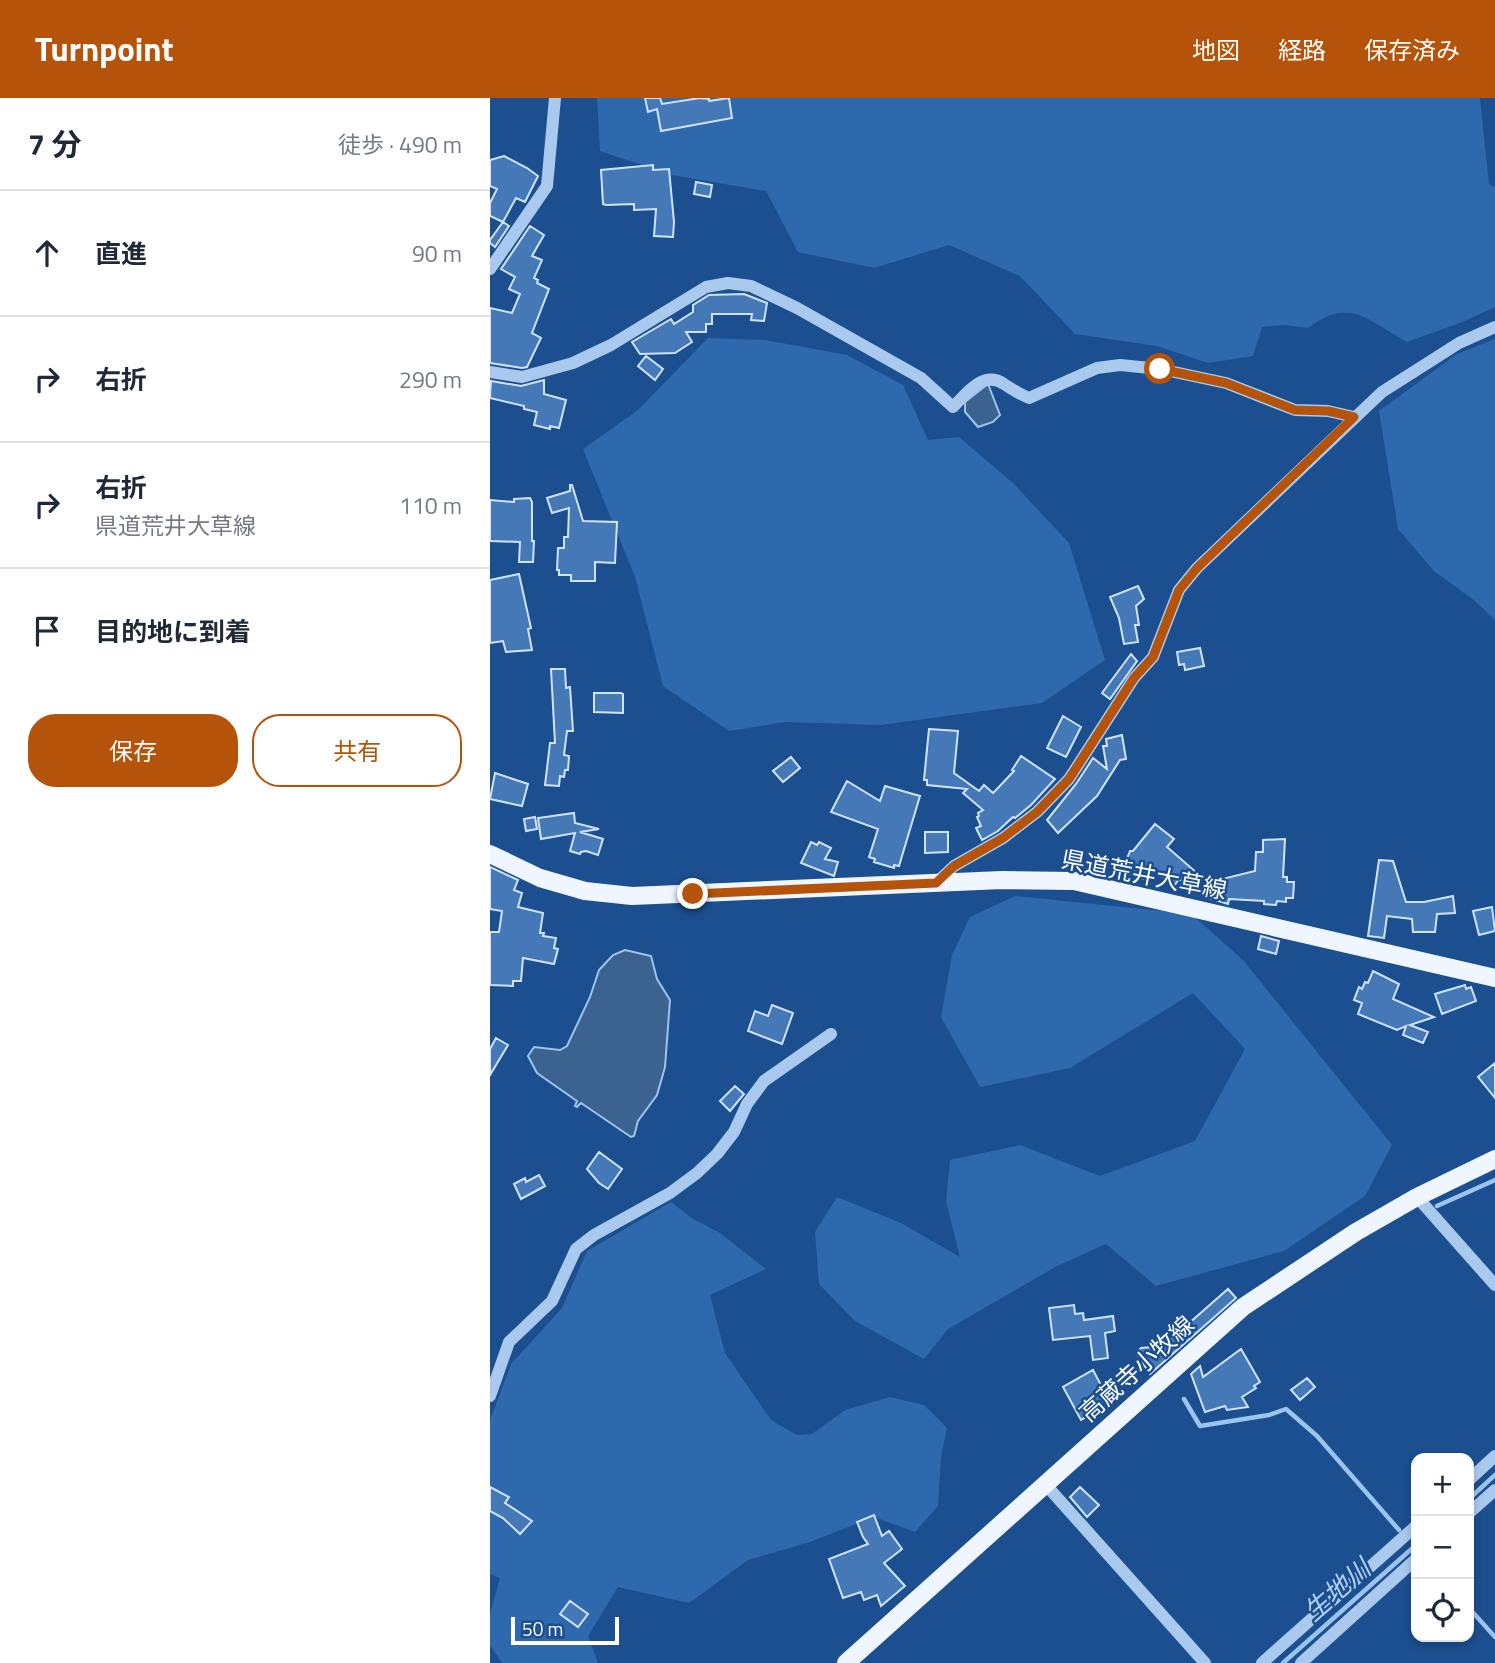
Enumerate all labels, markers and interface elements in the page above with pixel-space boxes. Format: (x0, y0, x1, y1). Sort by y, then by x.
text: Turnpoint (35, 24, 174, 74)
text: 地図 (1192, 32, 1240, 68)
text: 経路 (1278, 32, 1326, 68)
text: 保存済み (1364, 32, 1460, 68)
text: 7 分 (28, 121, 81, 167)
text: 徒歩 · 490 m (338, 127, 462, 162)
icon: ahead (28, 234, 66, 272)
text: 直進 (95, 234, 147, 273)
text: 90 m (412, 236, 462, 271)
route start (1144, 353, 1175, 384)
icon: right (28, 360, 66, 398)
text: 右折 (95, 360, 147, 399)
text: 290 m (399, 362, 462, 397)
text: 右折 (95, 468, 147, 507)
icon: right (28, 486, 66, 524)
text: 110 m (399, 488, 462, 523)
text: 県道荒井大草線 (95, 508, 256, 543)
icon: arrive (28, 612, 66, 650)
text: 目的地に到着 (95, 612, 251, 651)
button: 保存 (28, 714, 238, 787)
button: 共有 (252, 714, 462, 787)
street label: 県道荒井大草線 (1058, 840, 1230, 908)
route end (677, 878, 708, 909)
street label: 高蔵寺小牧線 (1071, 1307, 1202, 1430)
map controls (1411, 1453, 1474, 1642)
button: + (1411, 1453, 1474, 1516)
button: − (1411, 1516, 1474, 1579)
water label: 生地川 (1294, 1547, 1381, 1630)
button: locate (1411, 1579, 1474, 1642)
scale bar (511, 1614, 620, 1646)
text: 50 m (522, 1614, 563, 1643)

